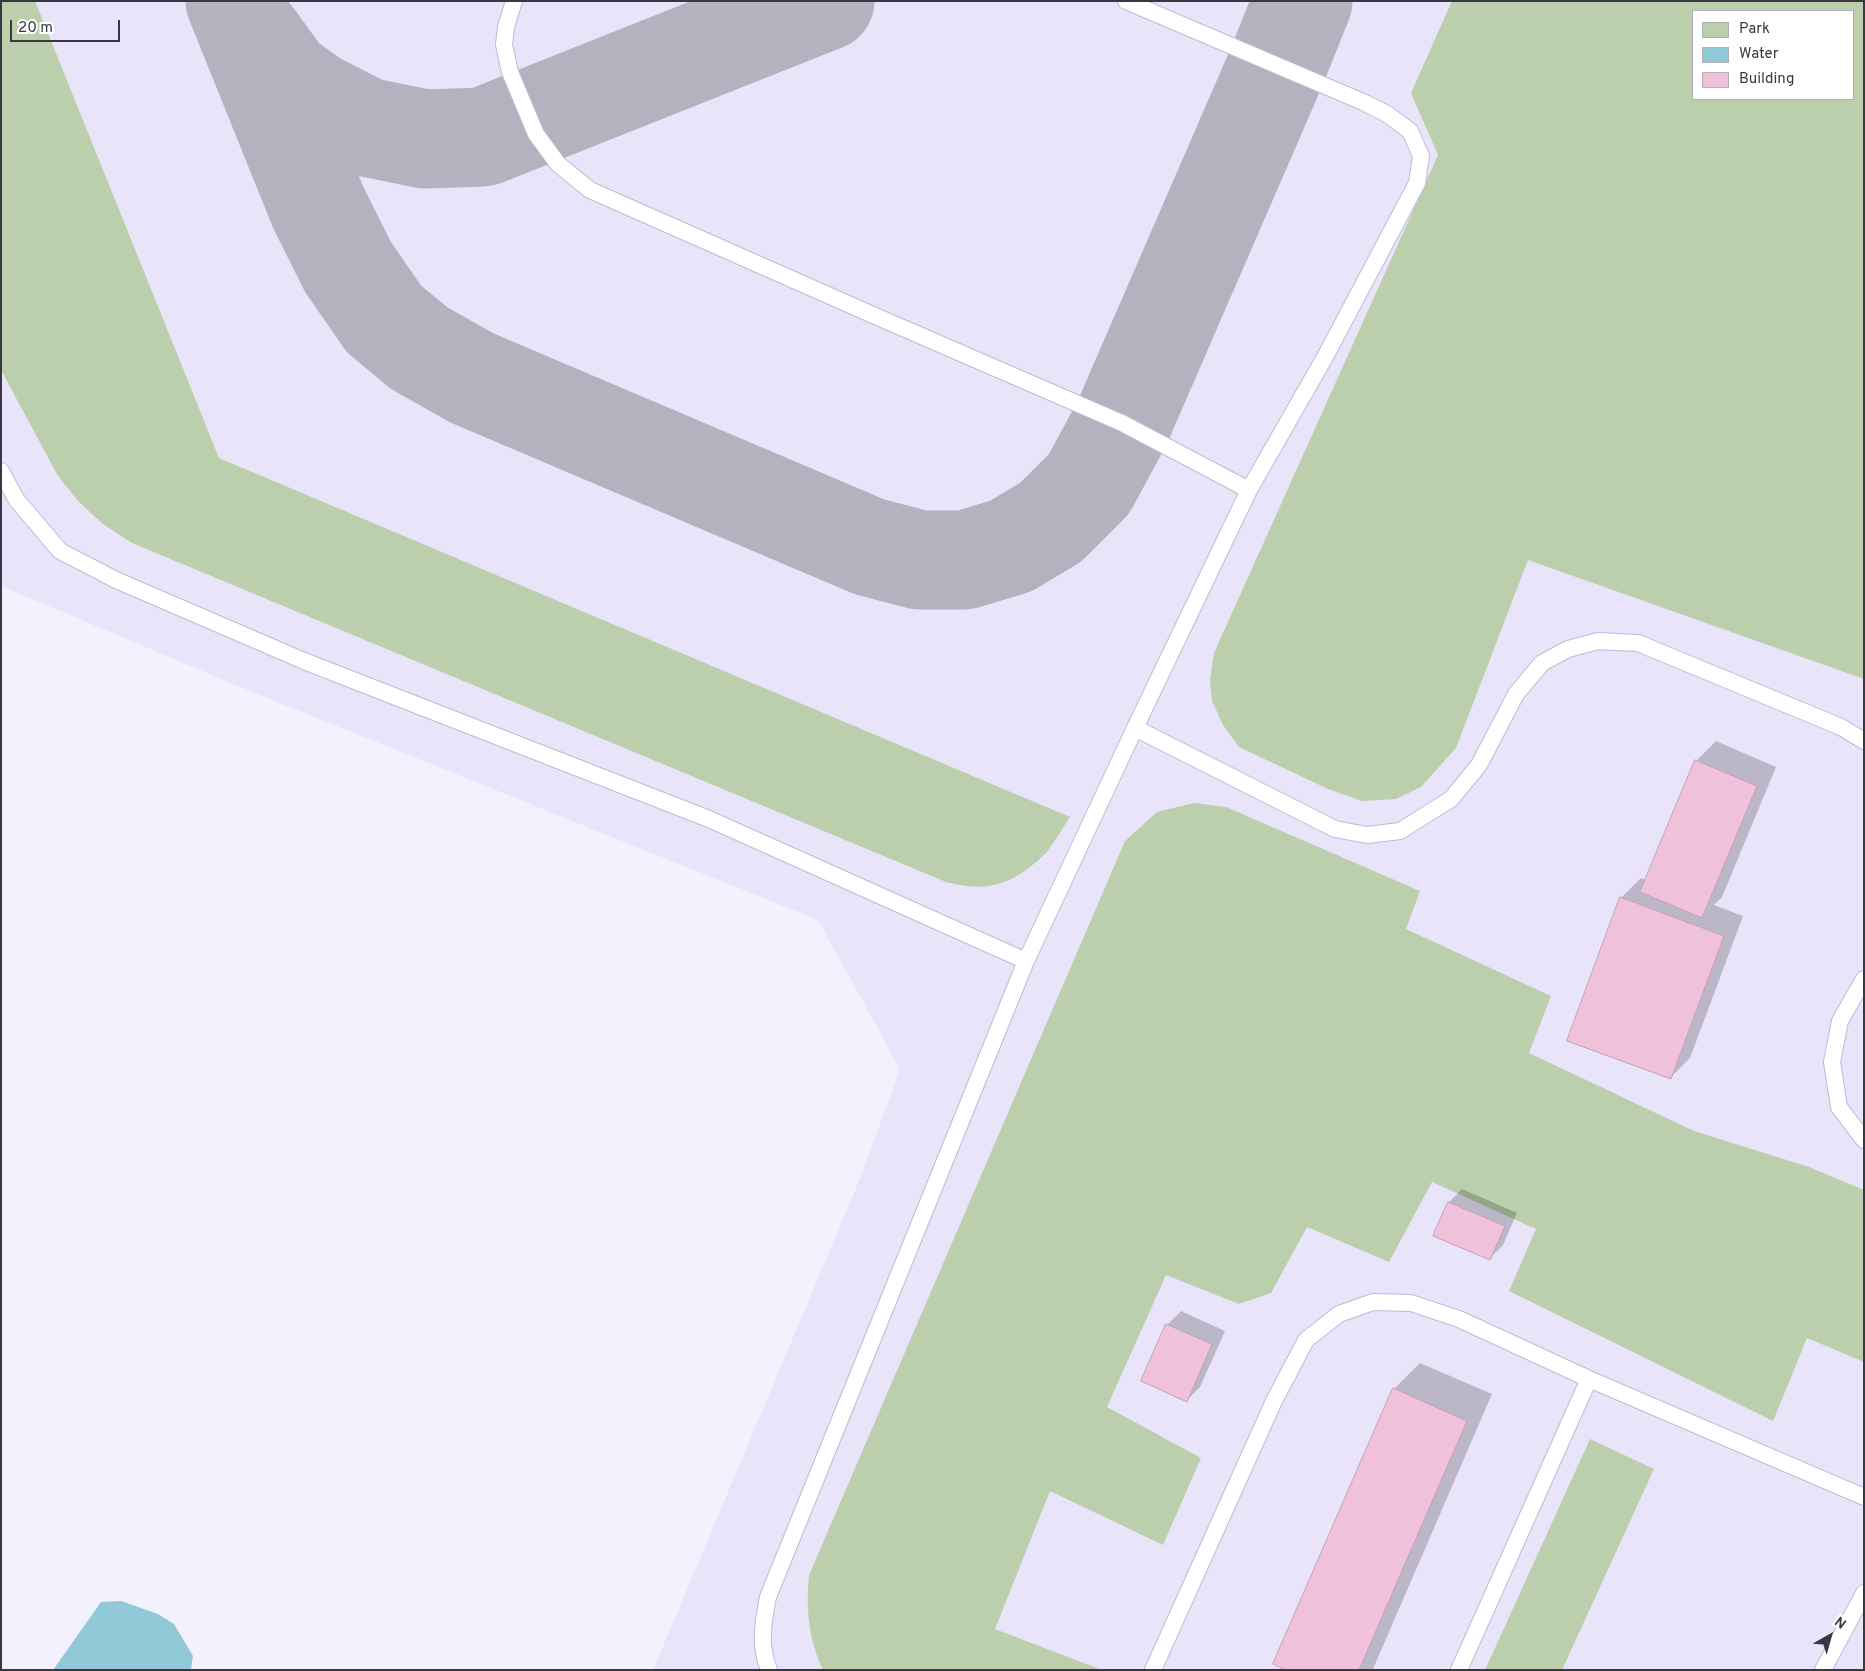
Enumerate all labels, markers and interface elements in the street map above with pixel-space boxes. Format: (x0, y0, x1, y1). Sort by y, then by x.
scale bar (12, 10, 122, 42)
legend (1692, 10, 1855, 100)
text: 20 m (18, 19, 53, 38)
text: Park (1739, 20, 1770, 39)
text: Water (1739, 45, 1778, 64)
text: Building (1739, 70, 1794, 89)
north arrow (1805, 1611, 1855, 1661)
text: N (1830, 1614, 1849, 1634)

